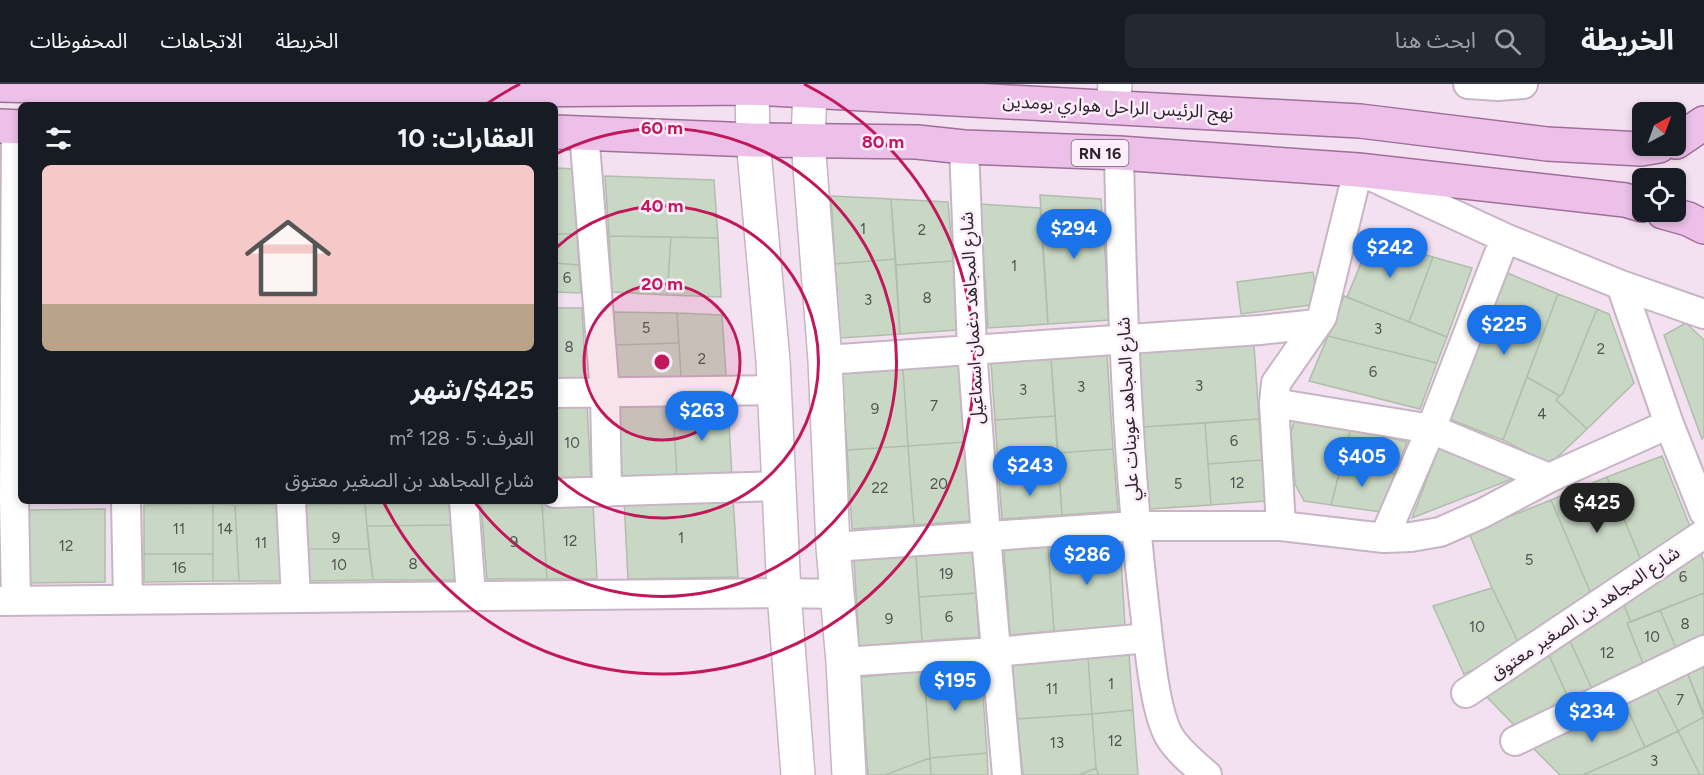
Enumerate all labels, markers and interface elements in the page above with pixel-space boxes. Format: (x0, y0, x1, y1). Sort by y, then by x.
search box (1125, 14, 1545, 68)
text: الخريطة (1581, 23, 1674, 57)
icon: search (1491, 25, 1524, 58)
text: ابحث هنا (1395, 27, 1476, 54)
text: المحفوظات (30, 28, 127, 53)
text: الاتجاهات (160, 28, 242, 53)
text: الخريطة (275, 28, 338, 53)
street label: نهج الرئيس الراحل هواري بومدين (1002, 90, 1234, 126)
north arrow (1632, 102, 1686, 156)
map controls (1632, 102, 1686, 222)
text: 60 m (641, 117, 683, 139)
icon: filters (42, 122, 75, 155)
text: العقارات: 10 (397, 122, 534, 154)
text: 80 m (862, 131, 904, 153)
road number: RN 16 (1072, 140, 1128, 166)
button: locate (1632, 168, 1686, 222)
text: 40 m (640, 195, 684, 217)
icon: home (234, 204, 342, 312)
pin: $294 (1038, 209, 1110, 260)
street label: شارع المجاهد دغمان اسماعيل (955, 211, 992, 425)
text: $294 (1051, 216, 1097, 240)
house number: 1 (860, 220, 866, 238)
house number: 2 (918, 221, 926, 239)
pin: $242 (1354, 228, 1426, 279)
text: $242 (1367, 235, 1413, 259)
house number: 1 (1011, 257, 1017, 275)
house number: 6 (563, 269, 572, 287)
text: 20 m (641, 273, 683, 295)
house number: 8 (922, 289, 932, 307)
house number: 3 (864, 291, 872, 309)
pin: $225 (1468, 305, 1540, 356)
text: $225 (1481, 312, 1527, 336)
street label: شارع المجاهد عوينات علي (1112, 316, 1147, 502)
house number: 5 (642, 319, 650, 337)
house number: 3 (1374, 320, 1382, 338)
house number: 8 (564, 338, 574, 356)
house number: 2 (1597, 340, 1605, 358)
house number: 2 (698, 350, 706, 368)
centre of rings (652, 352, 672, 372)
house number: 6 (1369, 363, 1378, 381)
text: $425/شهر (410, 374, 534, 406)
house number: 3 (1195, 377, 1203, 395)
house number: 3 (1077, 378, 1085, 396)
house number: 3 (1019, 381, 1027, 399)
pin: $263 (666, 391, 738, 442)
house number: 7 (930, 397, 938, 415)
text: $263 (679, 398, 725, 422)
house number: 9 (871, 400, 879, 418)
house number: 4 (1537, 405, 1547, 423)
text: الغرف: 5 · 128 m² (389, 426, 534, 450)
house number: 6 (1230, 432, 1239, 450)
house number: 10 (564, 434, 580, 452)
pin: $405 (1326, 437, 1398, 488)
text: $405 (1338, 444, 1386, 468)
pin: $243 (994, 446, 1066, 497)
text: $243 (1007, 453, 1053, 477)
text: شارع المجاهد بن الصغير معتوق (285, 468, 534, 492)
house number: 12 (1230, 474, 1244, 492)
house number: 20 (930, 475, 948, 493)
house number: 5 (1174, 475, 1182, 493)
house number: 22 (872, 479, 888, 497)
pin: $425 (1561, 483, 1633, 534)
text: $425 (1574, 490, 1620, 514)
house number: 11 (173, 520, 185, 538)
house number: 14 (217, 520, 233, 538)
house number: 9 (332, 529, 340, 547)
house number: 1 (678, 529, 684, 547)
house number: 12 (563, 532, 577, 550)
house number: 9 (510, 533, 518, 551)
house number: 11 (255, 534, 267, 552)
pin: $286 (1051, 535, 1123, 586)
house number: 12 (59, 537, 73, 555)
street label: شارع المجاهد بن الصغير معتوق (1486, 541, 1686, 687)
text: $286 (1064, 542, 1110, 566)
house number: 5 (1525, 551, 1533, 569)
house number: 8 (408, 555, 418, 573)
house number: 10 (331, 556, 347, 574)
house number: 16 (172, 559, 187, 577)
house number: 19 (939, 565, 953, 583)
house number: 6 (1679, 568, 1688, 586)
house number: 6 (945, 608, 954, 626)
house number: 9 (885, 610, 893, 628)
house number: 8 (1680, 615, 1690, 633)
house number: 10 (1469, 618, 1485, 636)
house number: 10 (1644, 628, 1660, 646)
house number: 12 (1600, 644, 1614, 662)
pin: $195 (919, 661, 991, 712)
text: $195 (934, 668, 976, 692)
house number: 1 (1108, 675, 1114, 693)
house number: 11 (1046, 680, 1058, 698)
house number: 7 (1676, 691, 1684, 709)
pin: $234 (1556, 692, 1628, 743)
text: $234 (1569, 699, 1615, 723)
house number: 12 (1108, 732, 1122, 750)
house number: 13 (1050, 734, 1064, 752)
house number: 3 (1650, 752, 1658, 770)

